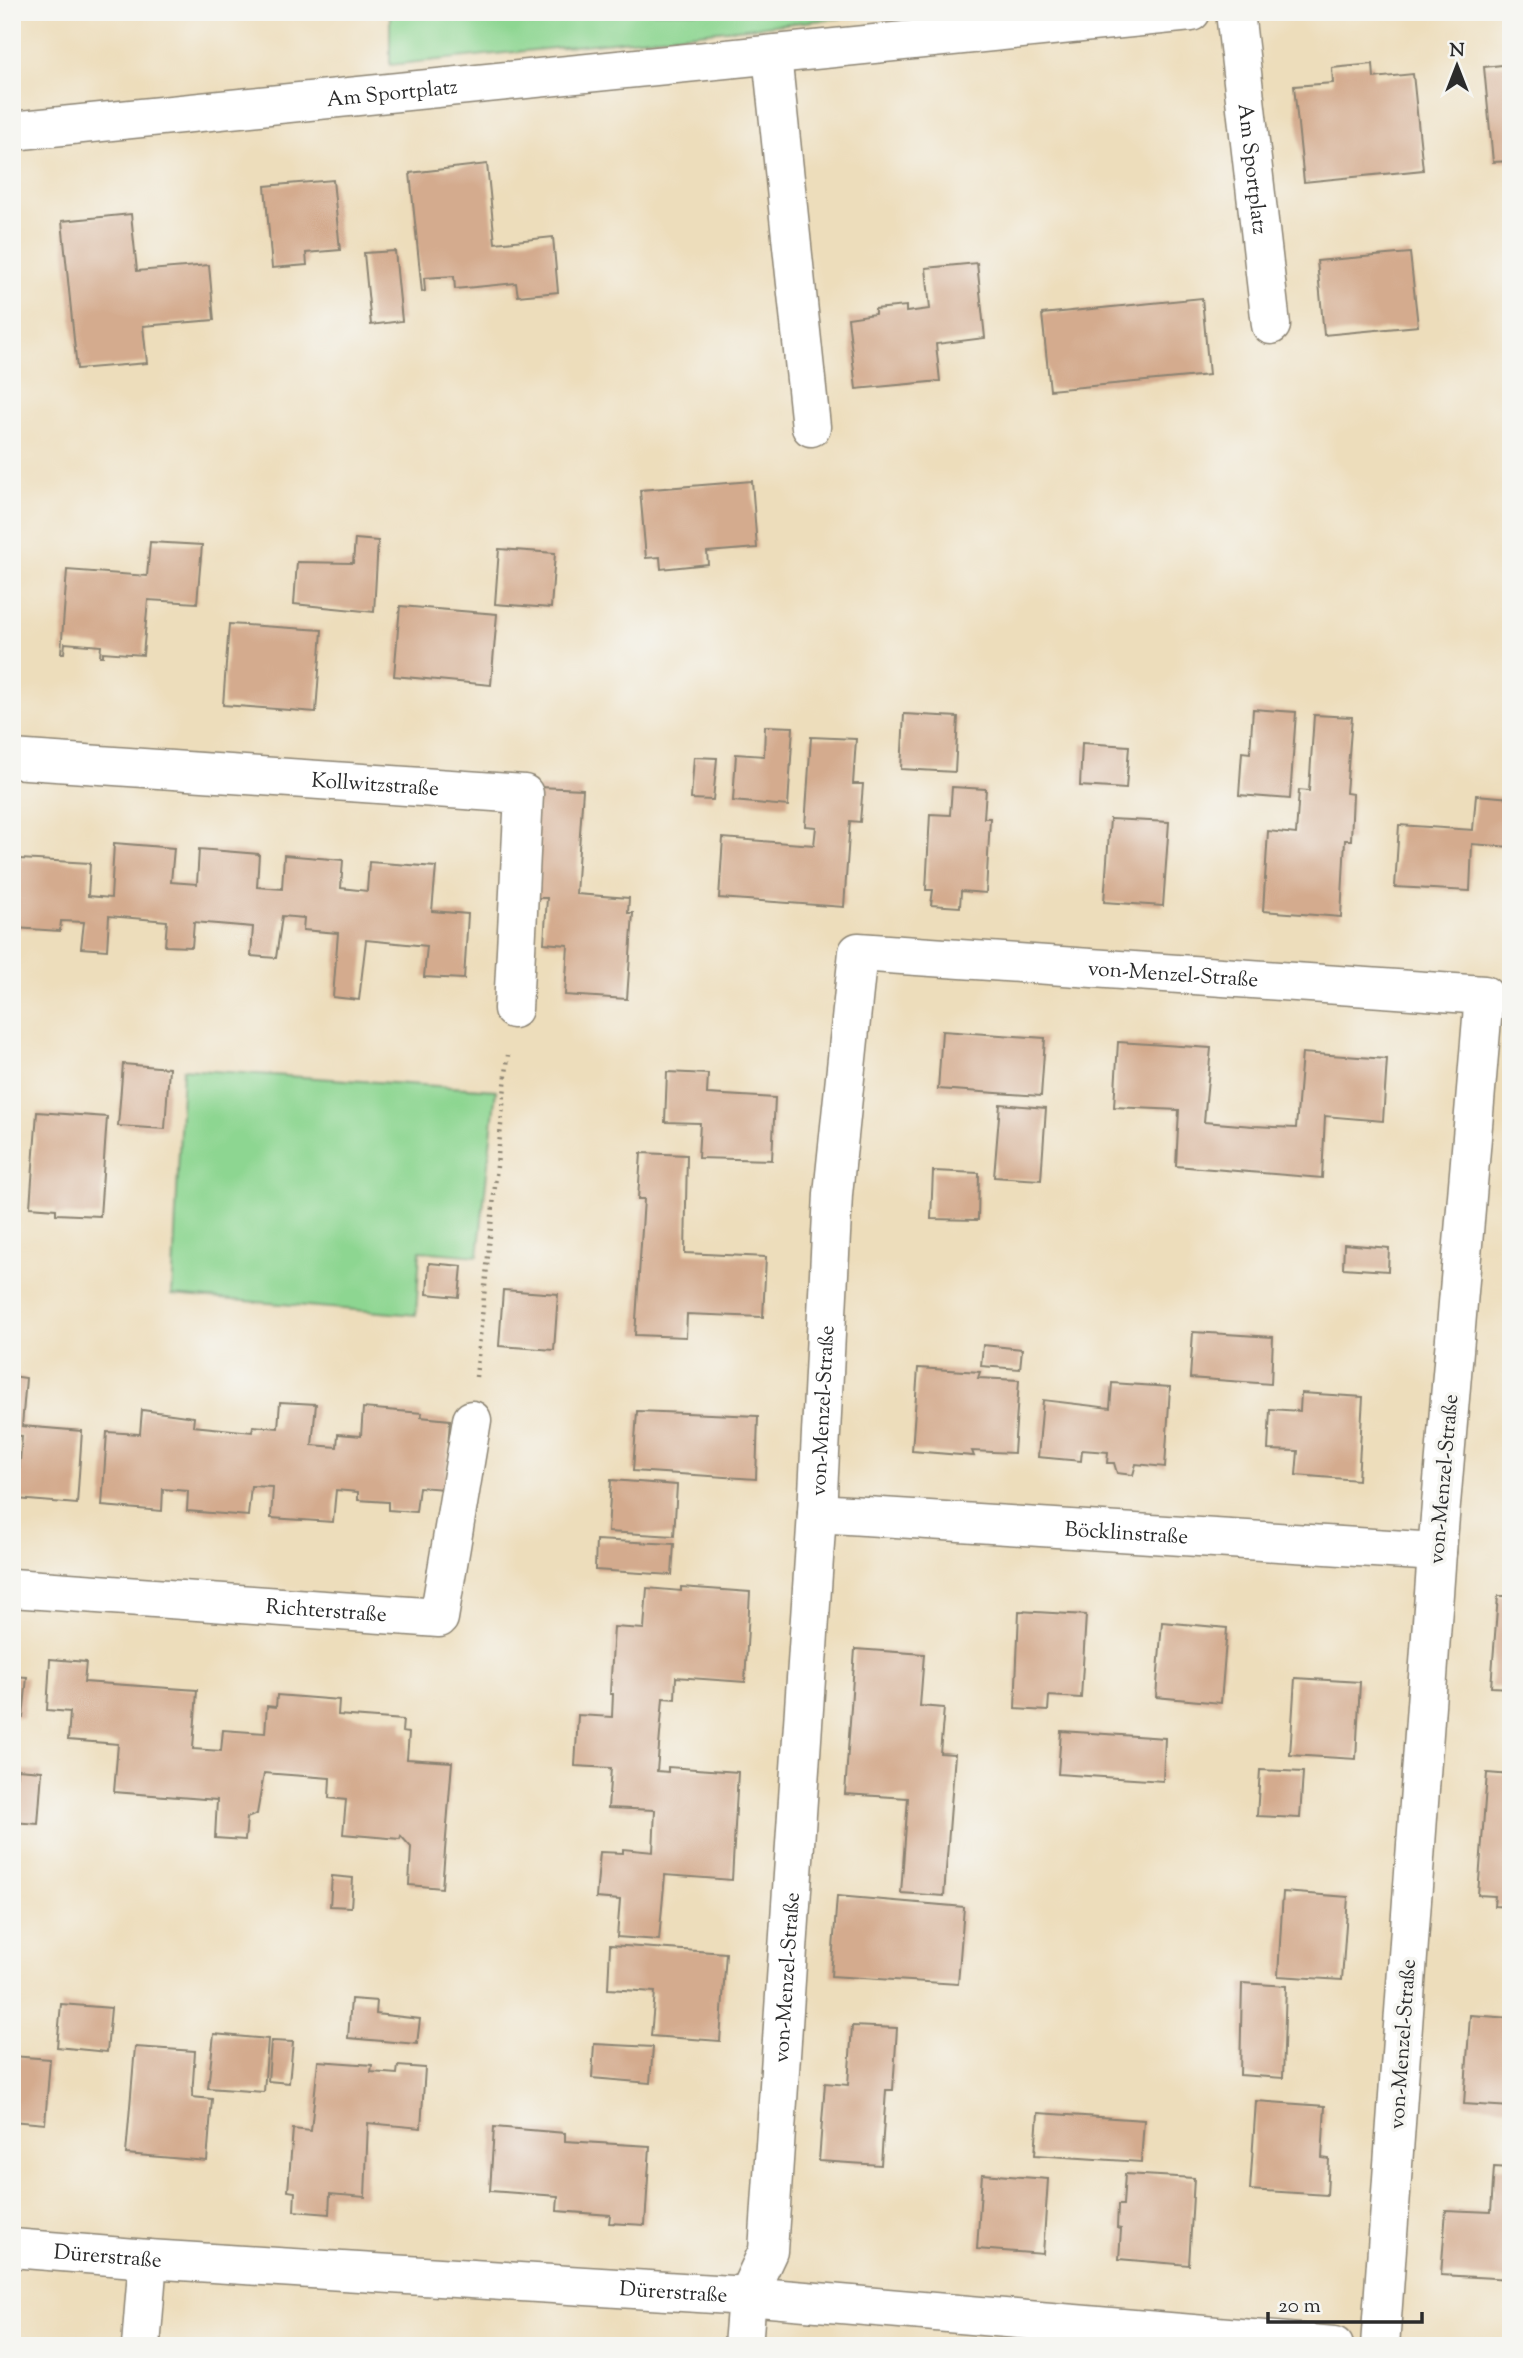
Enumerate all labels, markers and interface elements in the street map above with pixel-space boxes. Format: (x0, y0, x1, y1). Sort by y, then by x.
north arrow (1422, 32, 1492, 102)
text: N (1449, 38, 1465, 65)
street label: Am Sportplatz (325, 73, 459, 116)
street label: Am Sportplatz (1229, 102, 1273, 236)
street label: Kollwitzstraße (310, 766, 440, 805)
street label: von-Menzel-Straße (1087, 955, 1259, 996)
street label: von-Menzel-Straße (805, 1325, 843, 1497)
street label: von-Menzel-Straße (1423, 1393, 1467, 1565)
street label: Böcklinstraße (1064, 1516, 1189, 1553)
street label: Richterstraße (265, 1593, 388, 1631)
street label: von-Menzel-Straße (768, 1891, 809, 2064)
street label: von-Menzel-Straße (1383, 1958, 1425, 2130)
street label: Dürerstraße (52, 2238, 162, 2277)
street label: Dürerstraße (619, 2275, 728, 2312)
scale bar (1268, 2281, 1422, 2325)
text: 20 m (1278, 2292, 1321, 2322)

